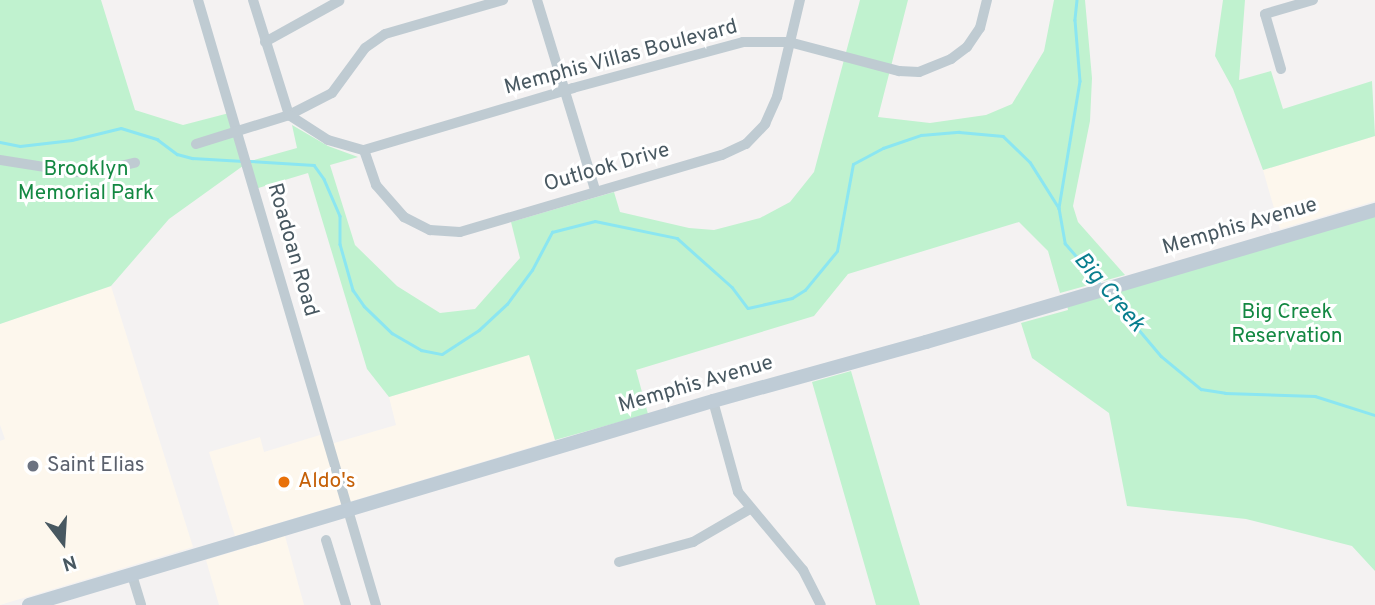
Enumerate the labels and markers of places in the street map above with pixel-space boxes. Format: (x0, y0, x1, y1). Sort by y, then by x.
place label: Saint Elias (47, 453, 145, 479)
marker: Saint Elias (25, 458, 41, 474)
place label: Aldo's (298, 469, 356, 495)
marker: Aldo's (276, 474, 292, 490)

